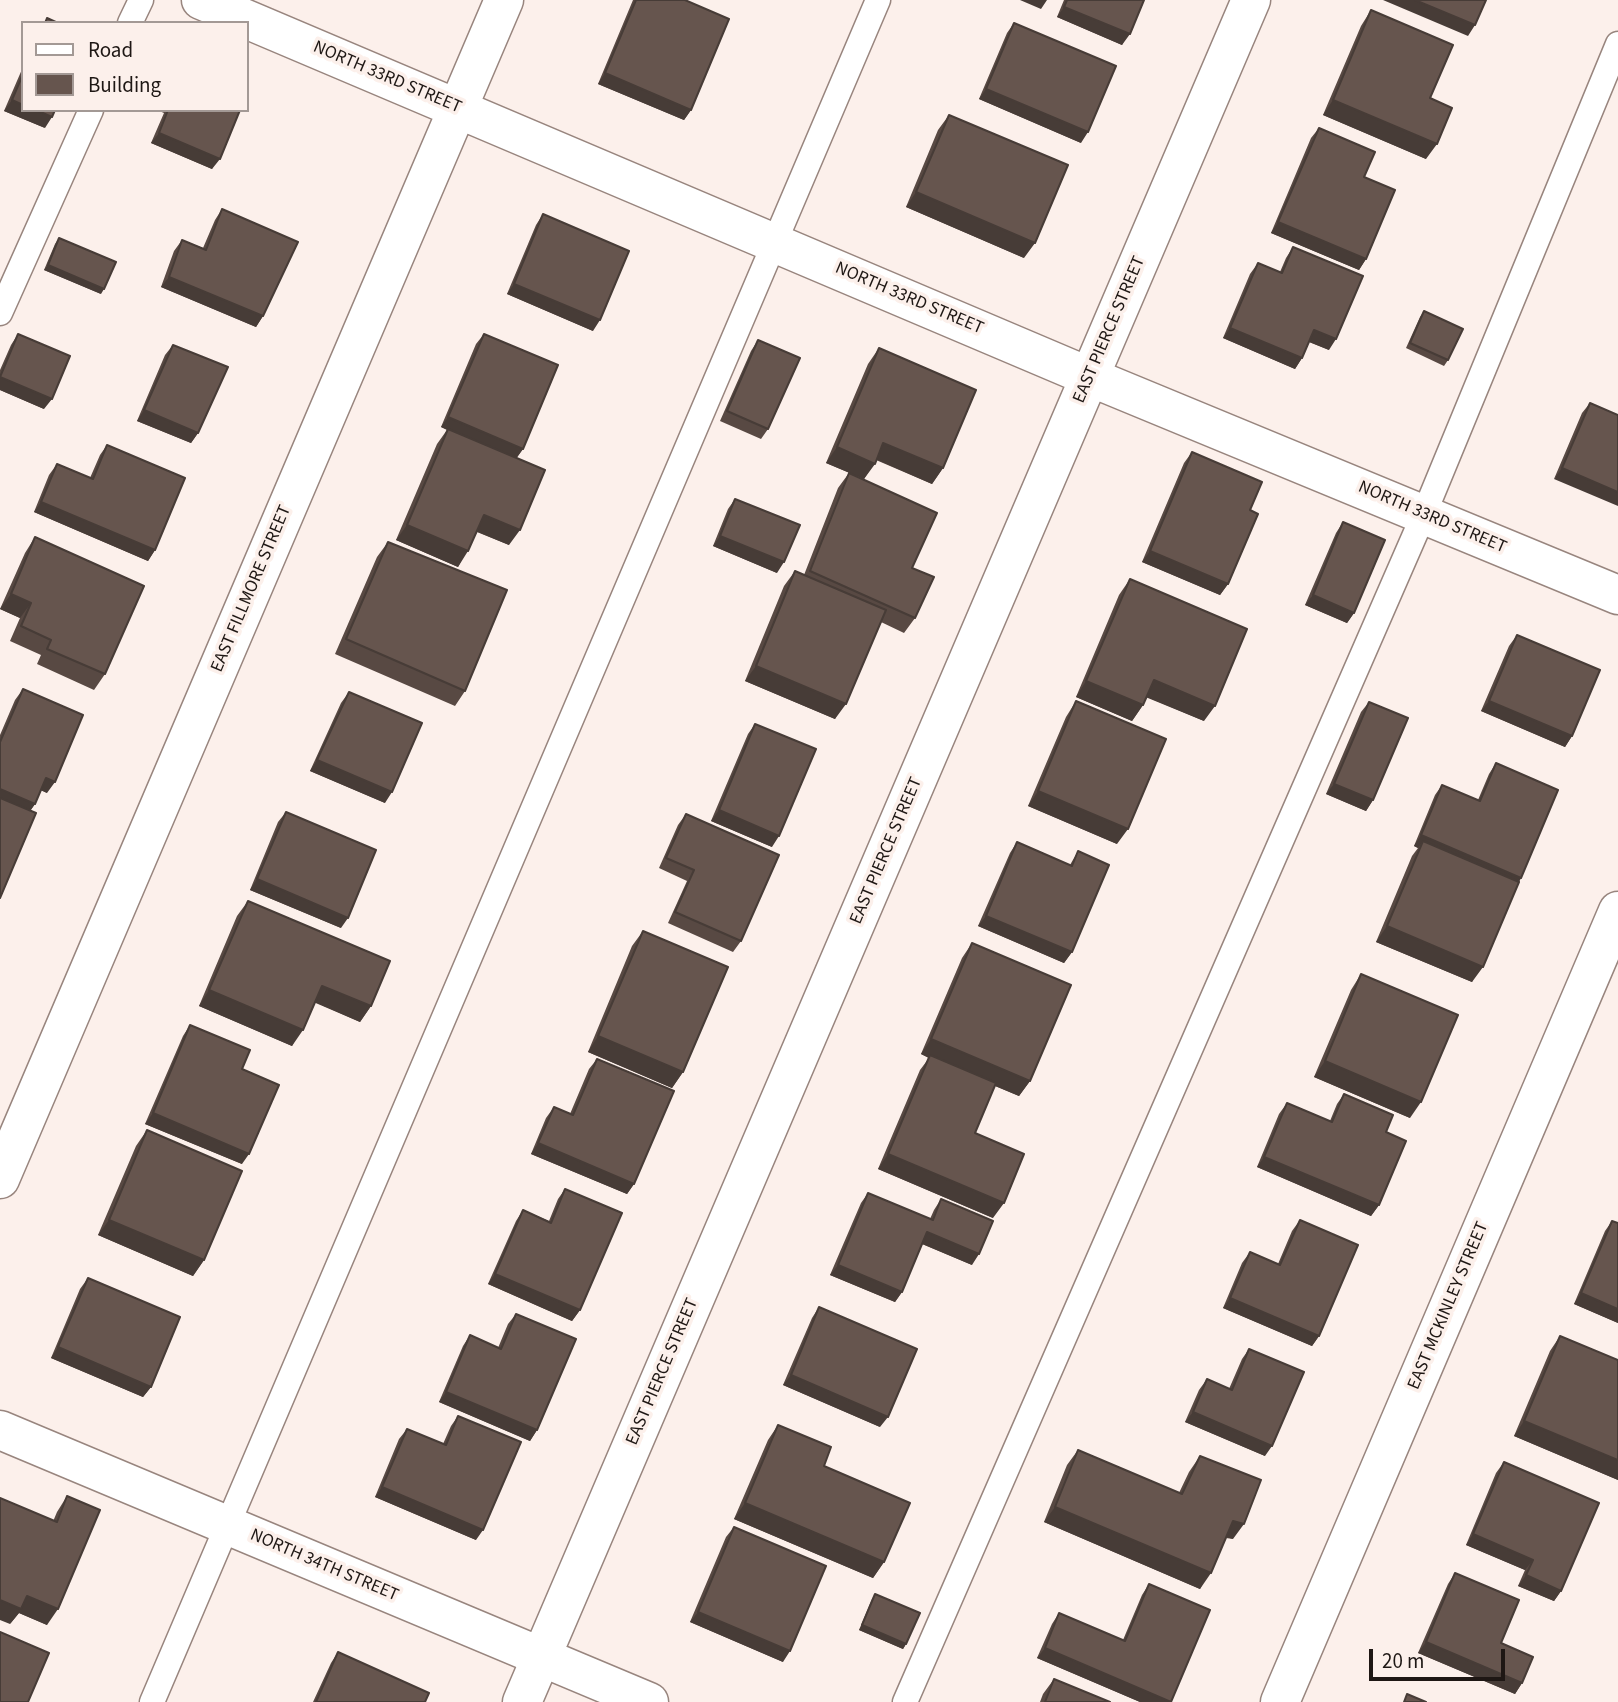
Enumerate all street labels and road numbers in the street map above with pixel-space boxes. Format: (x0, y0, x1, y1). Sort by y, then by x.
street label: NORTH 33RD STREET (310, 37, 464, 119)
street label: EAST PIERCE STREET (1069, 253, 1151, 407)
street label: NORTH 33RD STREET (832, 258, 986, 340)
street label: NORTH 33RD STREET (1355, 477, 1509, 559)
street label: EAST FILLMORE STREET (207, 502, 297, 676)
street label: EAST PIERCE STREET (846, 774, 928, 928)
street label: EAST MCKINLEY STREET (1404, 1219, 1494, 1393)
street label: EAST PIERCE STREET (622, 1295, 704, 1449)
street label: NORTH 34TH STREET (247, 1525, 401, 1607)

